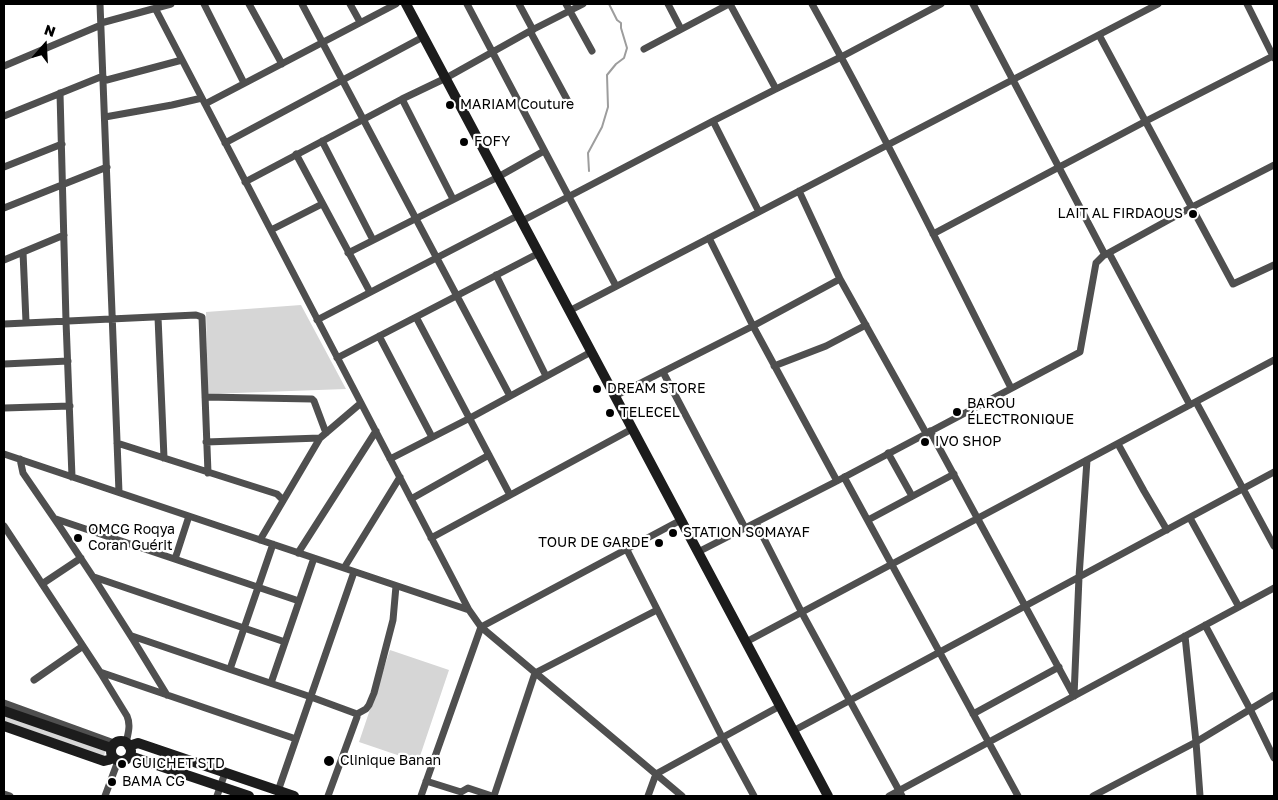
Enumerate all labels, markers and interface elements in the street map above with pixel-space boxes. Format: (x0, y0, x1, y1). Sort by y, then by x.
north arrow (20, 20, 70, 70)
text: N (42, 21, 58, 40)
place label: MARIAM Couture (460, 97, 574, 113)
marker: MARIAM Couture (444, 99, 456, 111)
place label: FOFY (474, 134, 510, 150)
marker: FOFY (458, 136, 470, 148)
place label: LAIT AL FIRDAOUS (1057, 206, 1183, 222)
marker: LAIT AL FIRDAOUS (1187, 208, 1199, 220)
place label: DREAM STORE (607, 381, 705, 397)
marker: DREAM STORE (591, 383, 603, 395)
place label: BAROU ÉLECTRONIQUE (967, 396, 1074, 428)
place label: TELECEL (620, 405, 680, 421)
marker: BAROU ÉLECTRONIQUE (951, 406, 963, 418)
marker: TELECEL (604, 407, 616, 419)
place label: IVO SHOP (935, 434, 1001, 450)
marker: IVO SHOP (919, 436, 931, 448)
place label: OMCG Roqya Coran Guérit (88, 522, 175, 554)
place label: STATION SOMAYAF (683, 525, 810, 541)
marker: STATION SOMAYAF (667, 527, 679, 539)
marker: OMCG Roqya Coran Guérit (72, 532, 84, 544)
place label: TOUR DE GARDE (538, 535, 649, 551)
marker: TOUR DE GARDE (653, 537, 665, 549)
place label: Clinique Banan (340, 753, 441, 769)
marker: Clinique Banan (322, 754, 336, 768)
place label: GUICHET STD (132, 756, 225, 772)
marker: GUICHET STD (116, 758, 128, 770)
place label: BAMA CG (122, 774, 185, 790)
marker: BAMA CG (106, 776, 118, 788)

